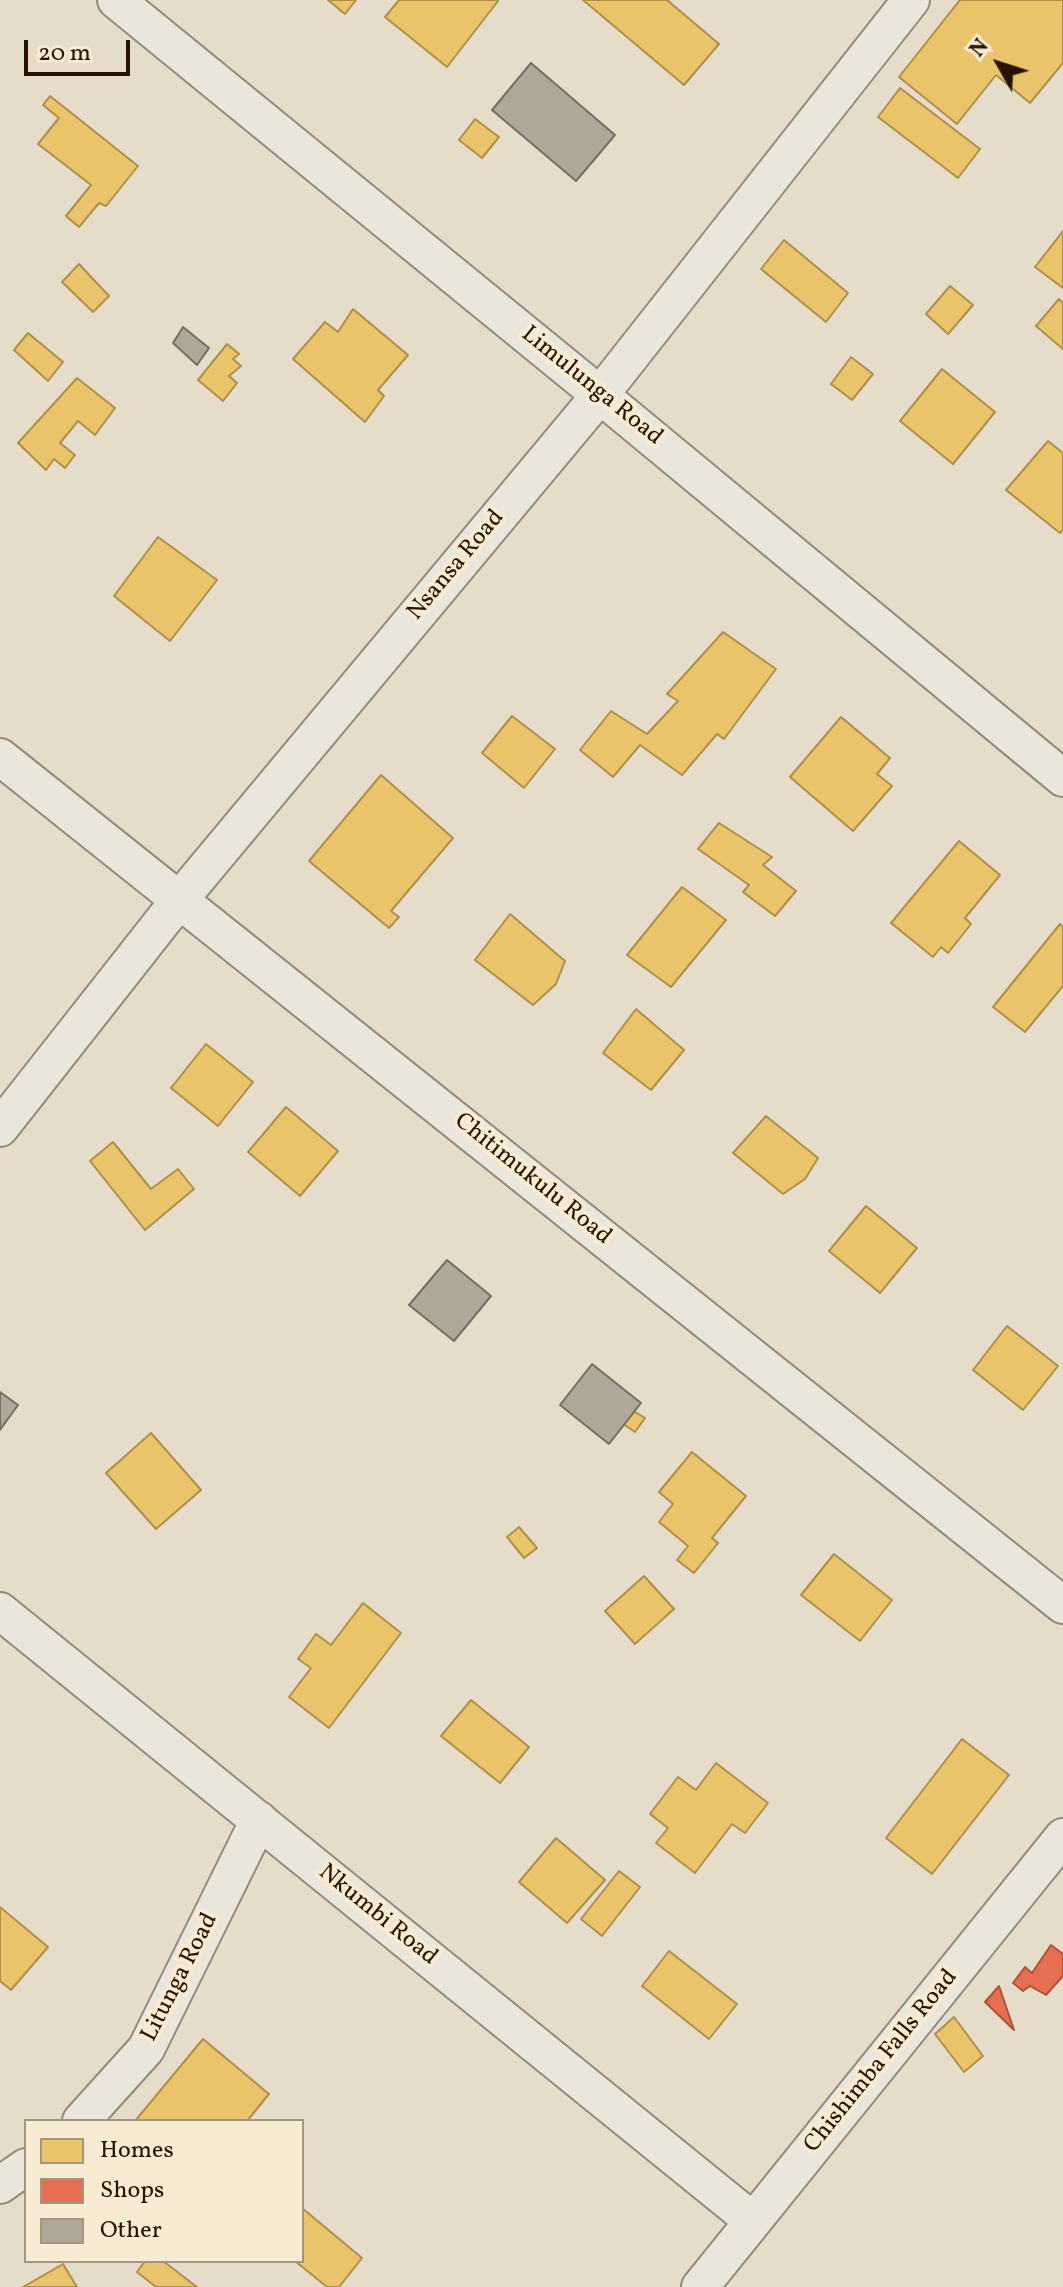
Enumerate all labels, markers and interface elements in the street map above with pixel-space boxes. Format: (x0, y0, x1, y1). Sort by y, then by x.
scale bar (28, 24, 134, 74)
north arrow (959, 24, 1039, 104)
text: N (963, 33, 997, 65)
text: 20 m (38, 37, 91, 71)
street label: Limulunga Road (514, 321, 668, 453)
street label: Nsansa Road (402, 505, 512, 627)
street label: Chitimukulu Road (448, 1108, 616, 1252)
street label: Nkumbi Road (312, 1859, 442, 1973)
street label: Litunga Road (136, 1909, 226, 2047)
street label: Chishimba Falls Road (799, 1964, 965, 2160)
legend (24, 2119, 304, 2263)
text: Homes (100, 2134, 174, 2168)
text: Shops (100, 2174, 164, 2208)
text: Other (100, 2214, 162, 2248)

